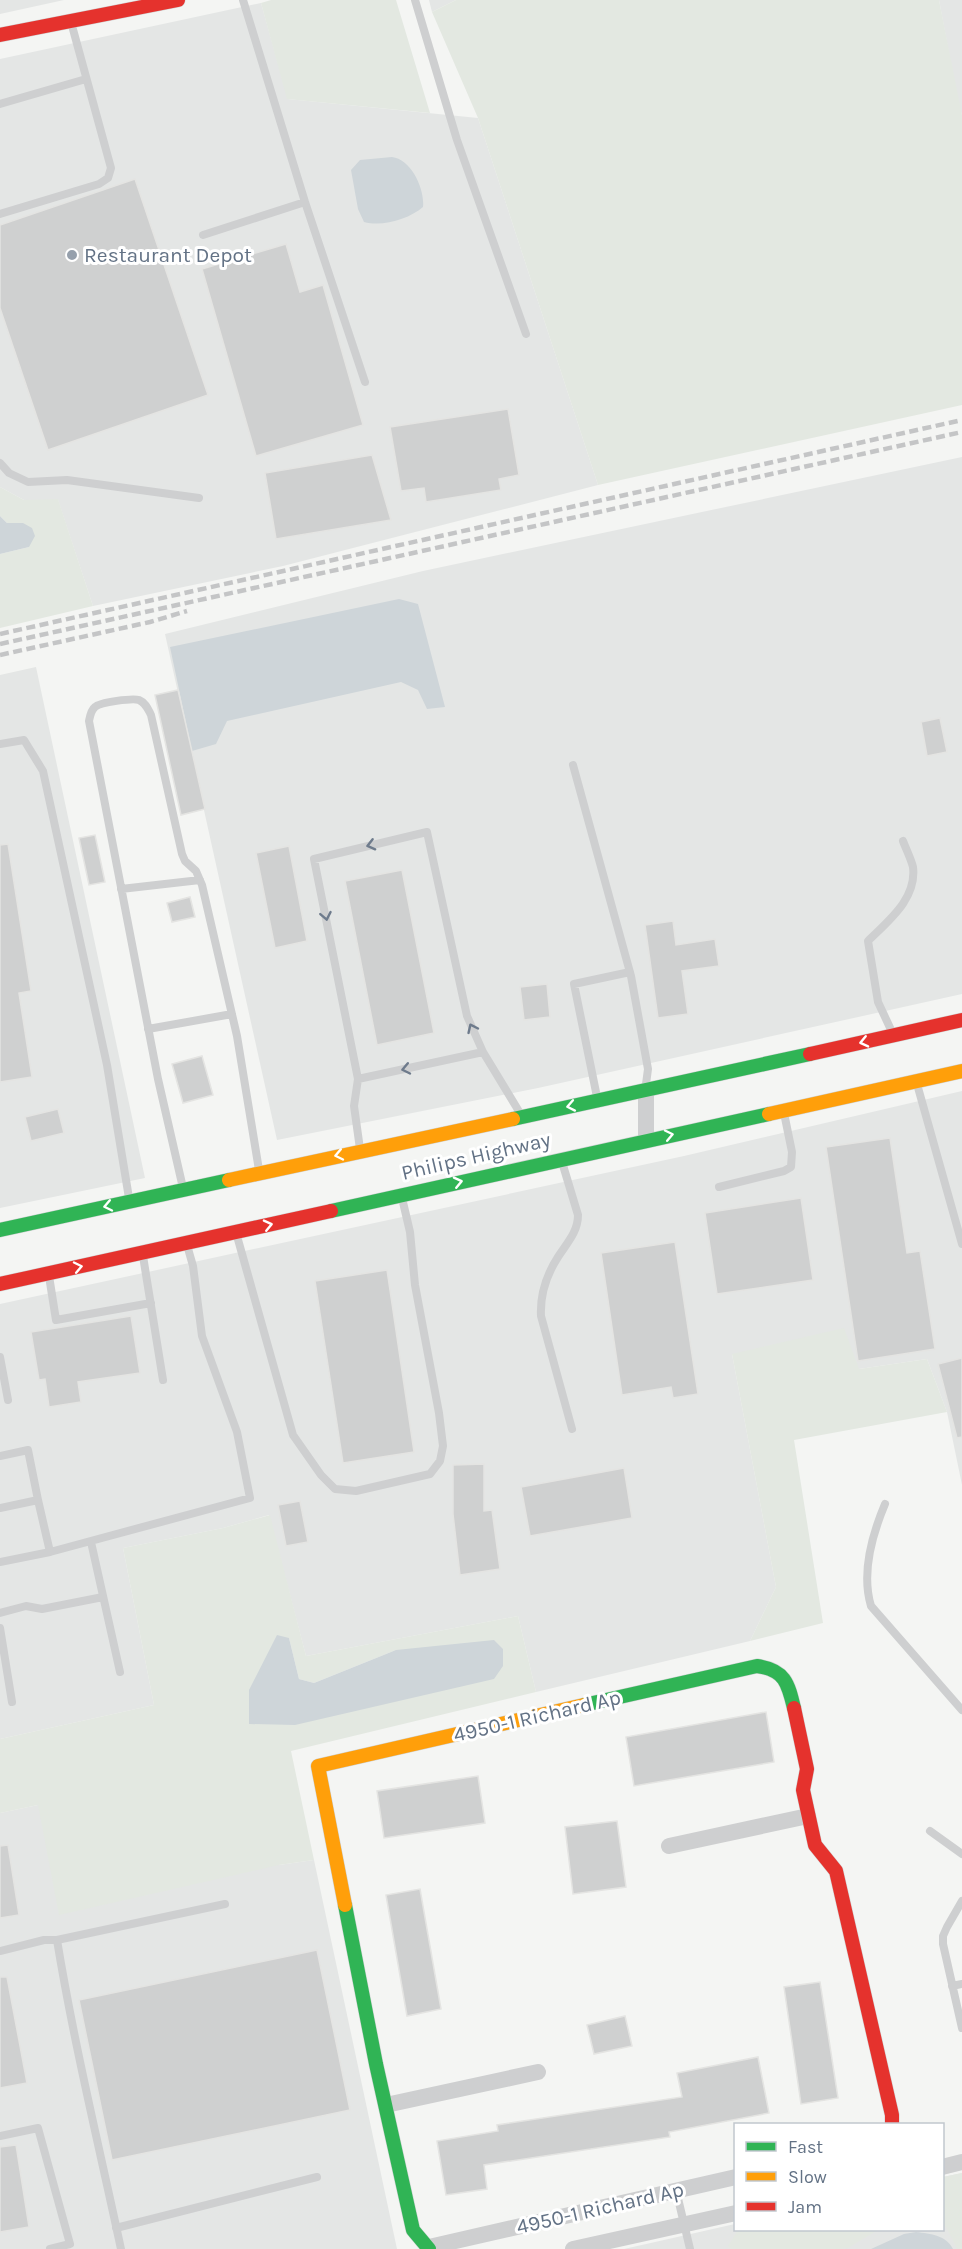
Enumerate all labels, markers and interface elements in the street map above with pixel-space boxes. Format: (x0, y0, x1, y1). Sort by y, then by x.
place label: Restaurant Depot (84, 243, 252, 267)
marker: Restaurant Depot (65, 248, 79, 262)
one-way arrow (366, 838, 376, 851)
one-way arrow (319, 911, 332, 921)
one-way arrow (468, 1024, 480, 1035)
one-way arrow (859, 1034, 869, 1047)
one-way arrow (401, 1061, 411, 1074)
one-way arrow (566, 1099, 576, 1112)
street label: Philips Highway (399, 1127, 553, 1185)
one-way arrow (664, 1129, 674, 1142)
one-way arrow (334, 1148, 344, 1161)
one-way arrow (453, 1176, 463, 1189)
one-way arrow (103, 1199, 113, 1212)
one-way arrow (263, 1219, 273, 1232)
one-way arrow (72, 1261, 82, 1274)
street label: 4950-1 Richard Ap (451, 1685, 623, 1747)
legend (734, 2123, 944, 2231)
text: Fast (788, 2136, 823, 2158)
text: Slow (788, 2166, 827, 2188)
street label: 4950-1 Richard Ap (514, 2177, 686, 2239)
text: Jam (788, 2196, 822, 2218)

